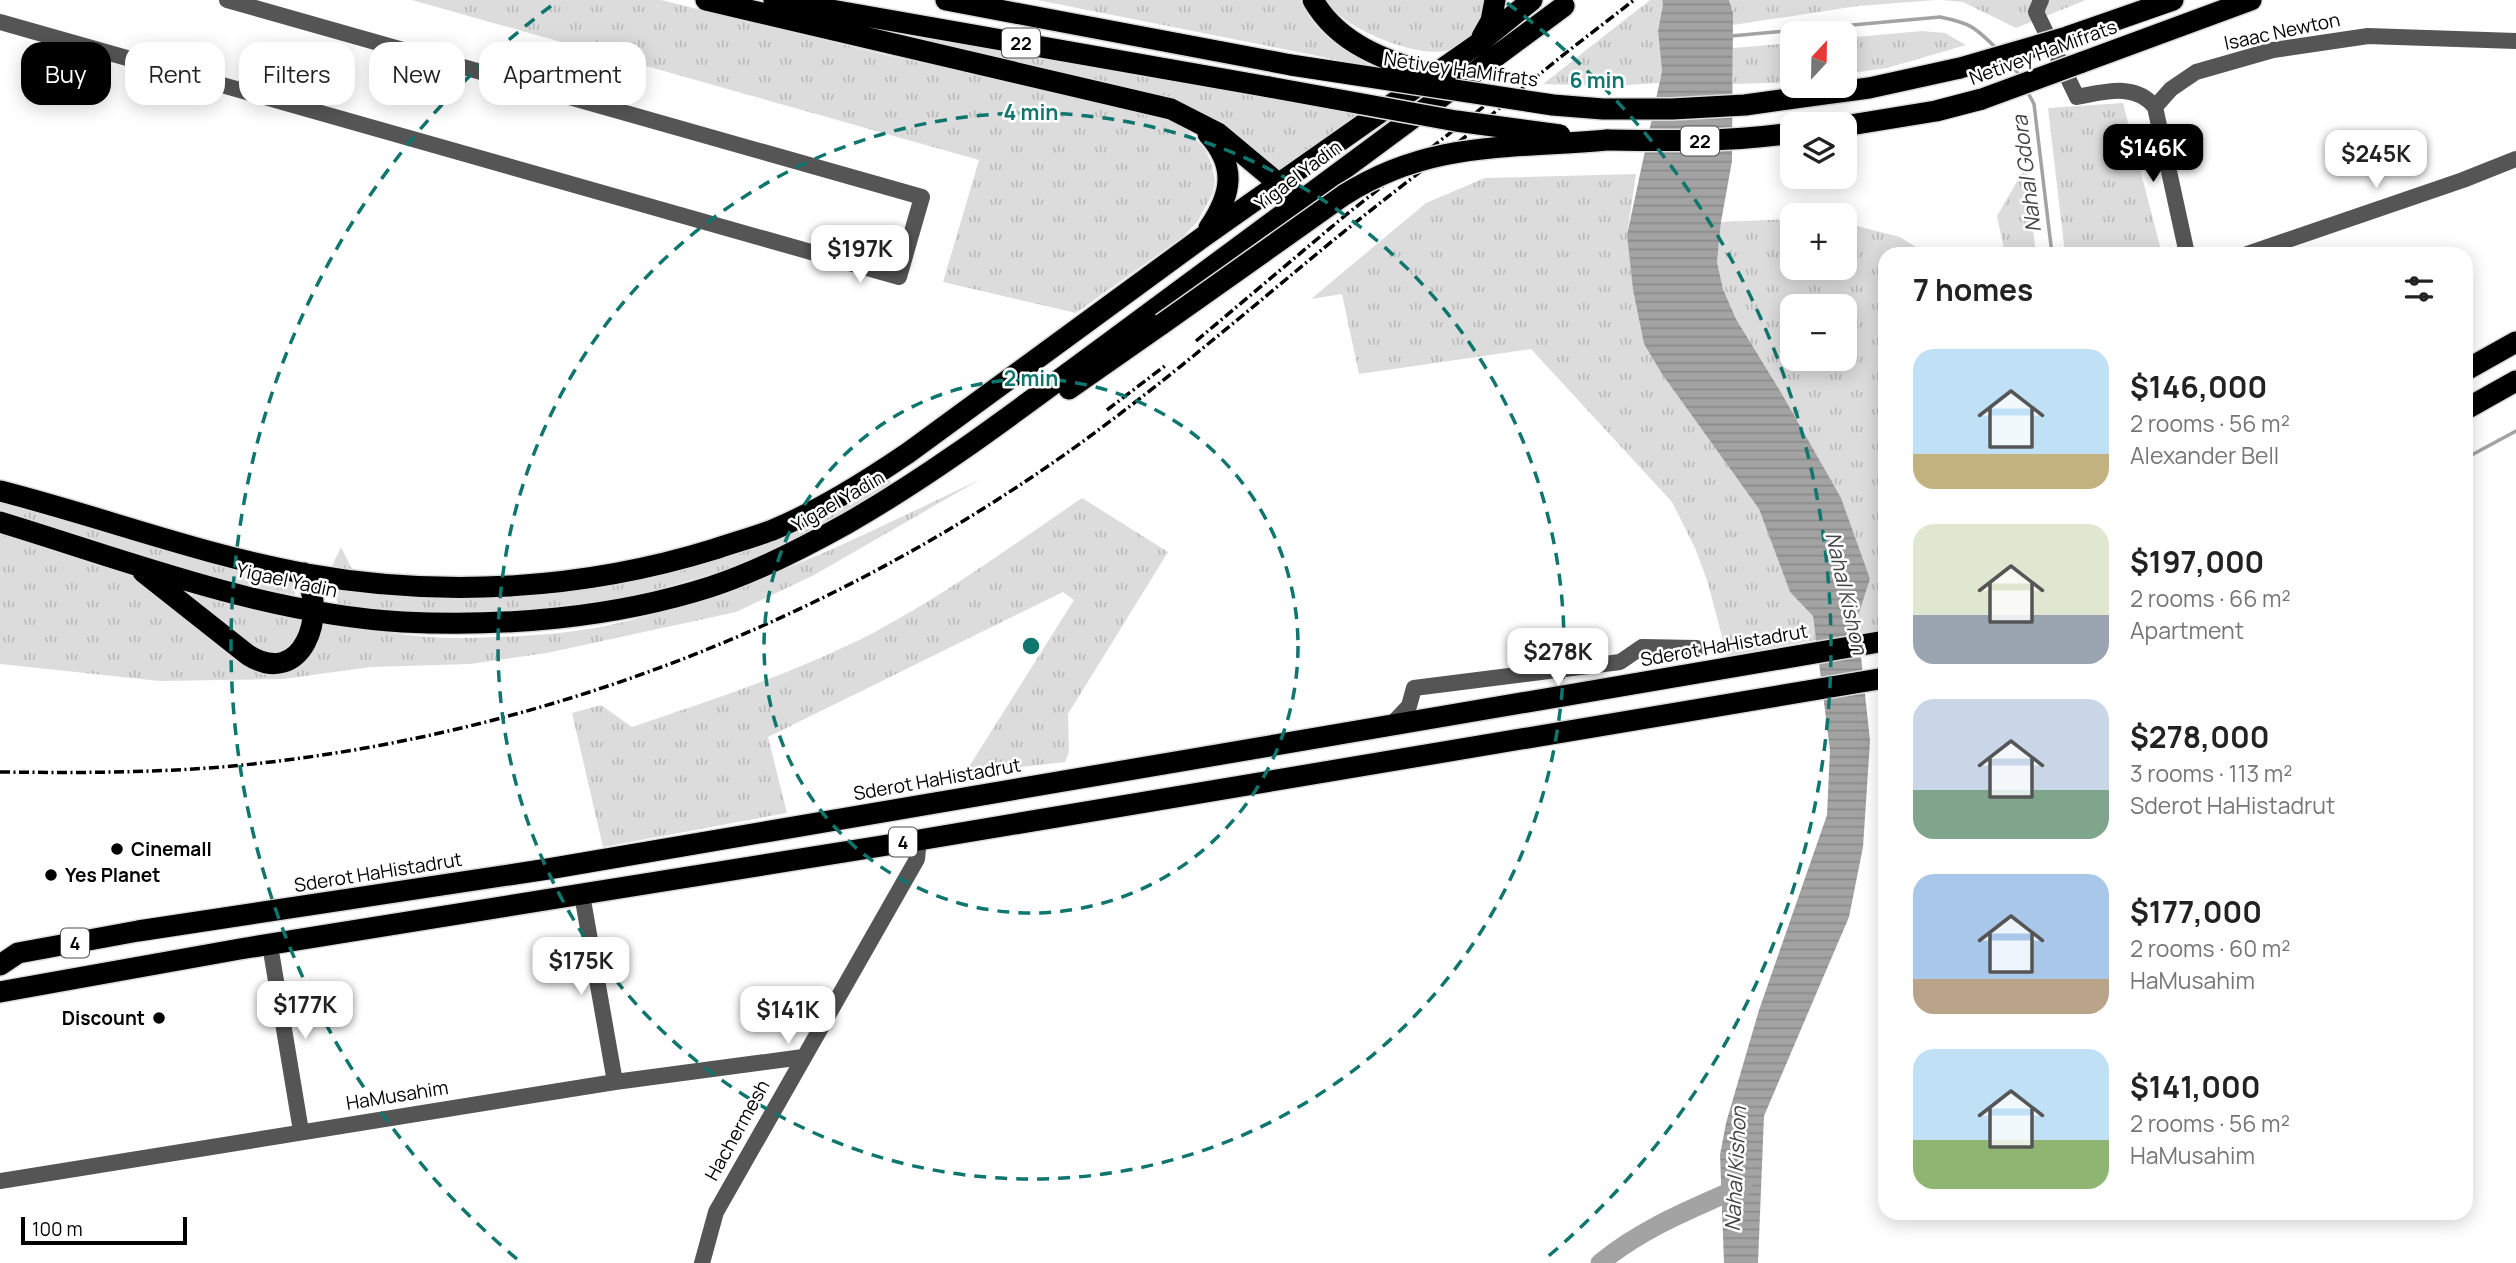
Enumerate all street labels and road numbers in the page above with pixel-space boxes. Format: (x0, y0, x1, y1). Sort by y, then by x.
street label: Isaac Newton (2222, 6, 2342, 56)
street label: Netivey HaMifrats (1965, 13, 2121, 91)
road number: 22 (1002, 28, 1040, 58)
street label: Netivey HaMifrats (1382, 45, 1540, 93)
road number: 22 (1681, 126, 1719, 156)
street label: Yigael Yadin (1249, 134, 1347, 216)
street label: Yigael Yadin (787, 464, 889, 538)
street label: Yigael Yadin (234, 557, 340, 603)
street label: Sderot HaHistadrut (1638, 617, 1810, 673)
street label: Sderot HaHistadrut (851, 751, 1023, 807)
road number: 4 (889, 828, 917, 856)
street label: Sderot HaHistadrut (292, 846, 464, 898)
road number: 4 (61, 928, 89, 958)
street label: HaMusahim (344, 1074, 450, 1116)
street label: Hachermesh (699, 1075, 775, 1185)

